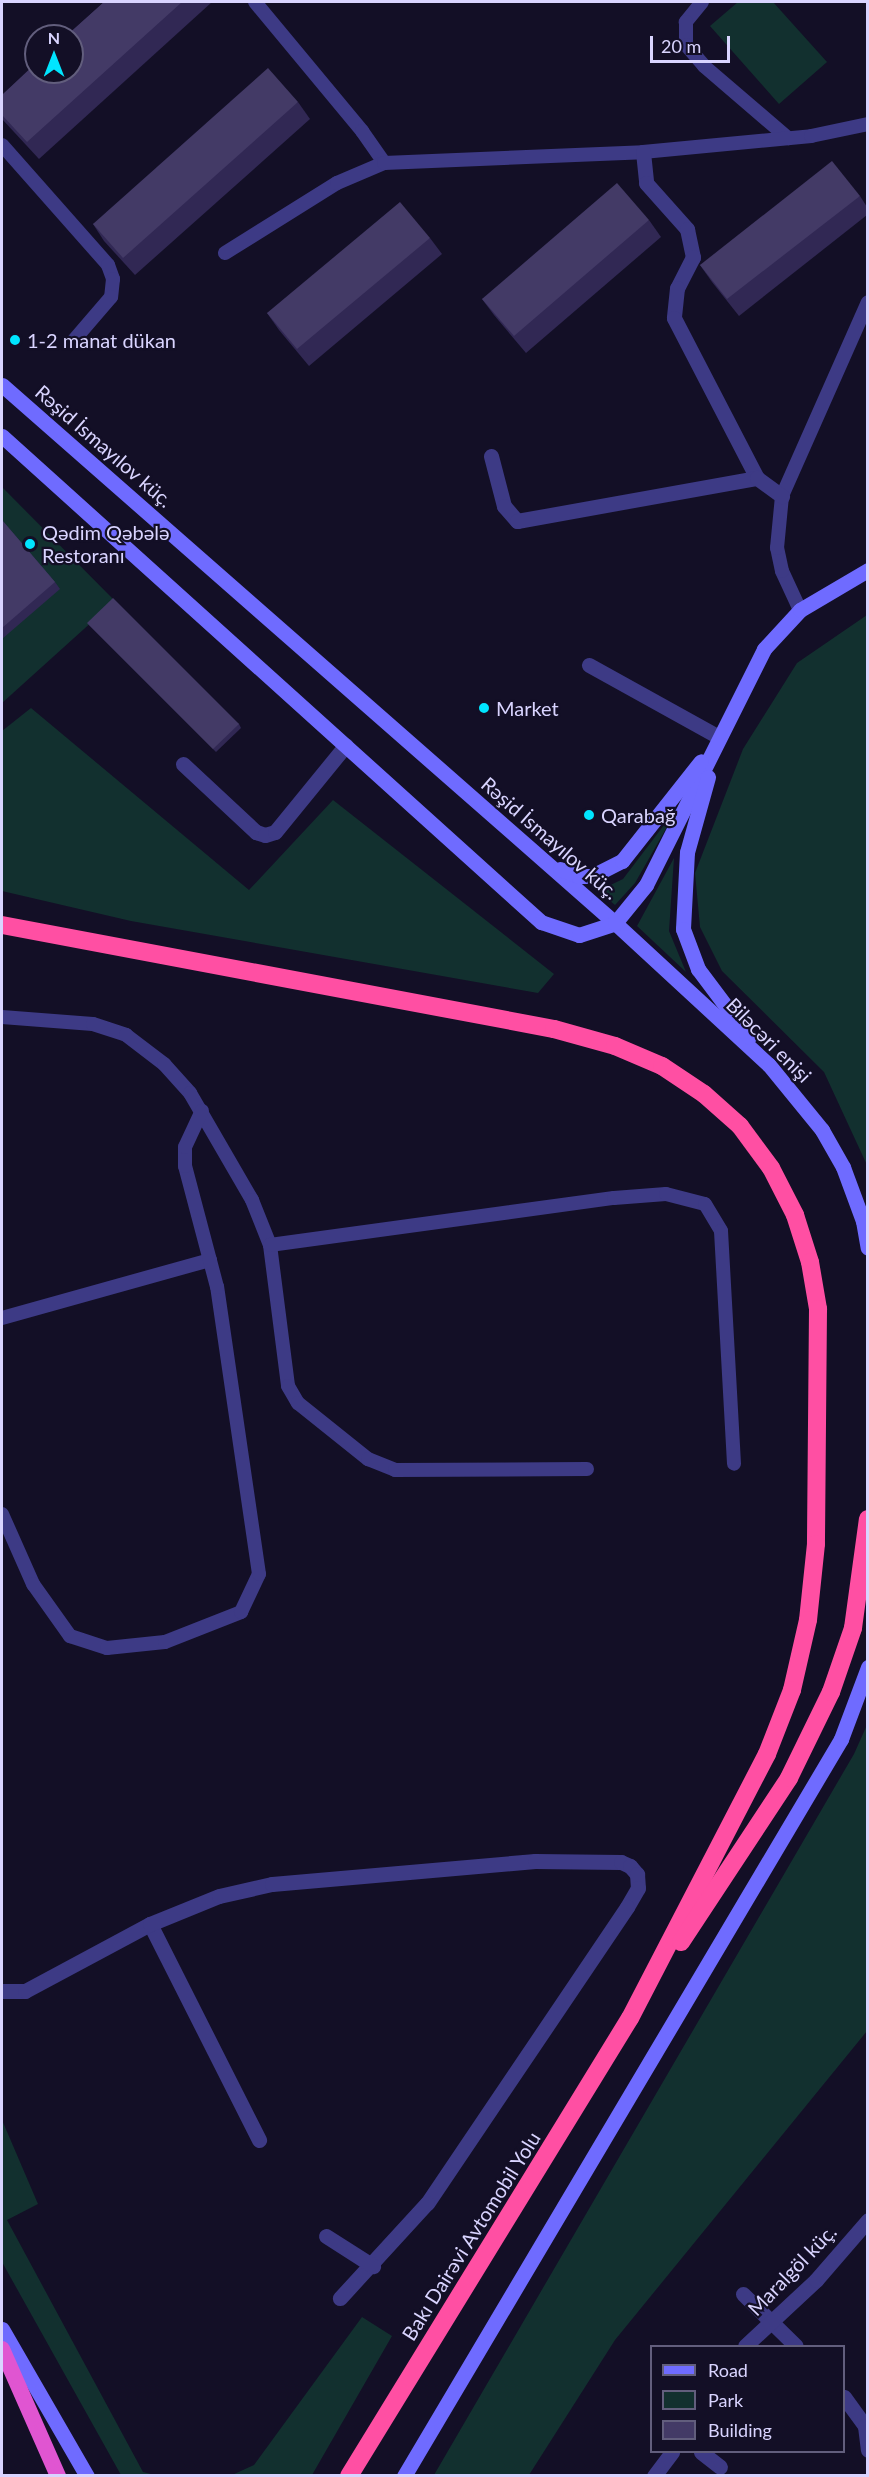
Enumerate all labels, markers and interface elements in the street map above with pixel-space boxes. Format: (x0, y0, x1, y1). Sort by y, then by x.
north arrow (24, 24, 84, 84)
scale bar (653, 24, 732, 62)
text: N (48, 28, 60, 47)
text: 20 m (661, 35, 701, 57)
place label: 1-2 manat dükan (27, 328, 176, 352)
marker: 1-2 manat dükan (8, 333, 22, 347)
street label: Rəşid İsmayılov küç. (30, 380, 178, 512)
place label: Qədim Qəbələ Restoranı (42, 520, 170, 567)
marker: Qədim Qəbələ Restoranı (23, 537, 37, 551)
place label: Market (496, 696, 559, 720)
marker: Market (477, 701, 491, 715)
street label: Rəşid İsmayılov küç. (476, 772, 624, 904)
place label: Qarabağ (601, 803, 675, 827)
marker: Qarabağ (582, 808, 596, 822)
street label: Biləcəri enişi (722, 993, 816, 1087)
street label: Bakı Dairəvi Avtomobil Yolu (396, 2127, 546, 2345)
street label: Maralgöl küç. (743, 2220, 841, 2320)
legend (650, 2345, 845, 2453)
text: Road (708, 2359, 748, 2381)
text: Park (708, 2389, 743, 2411)
text: Building (708, 2419, 772, 2441)

